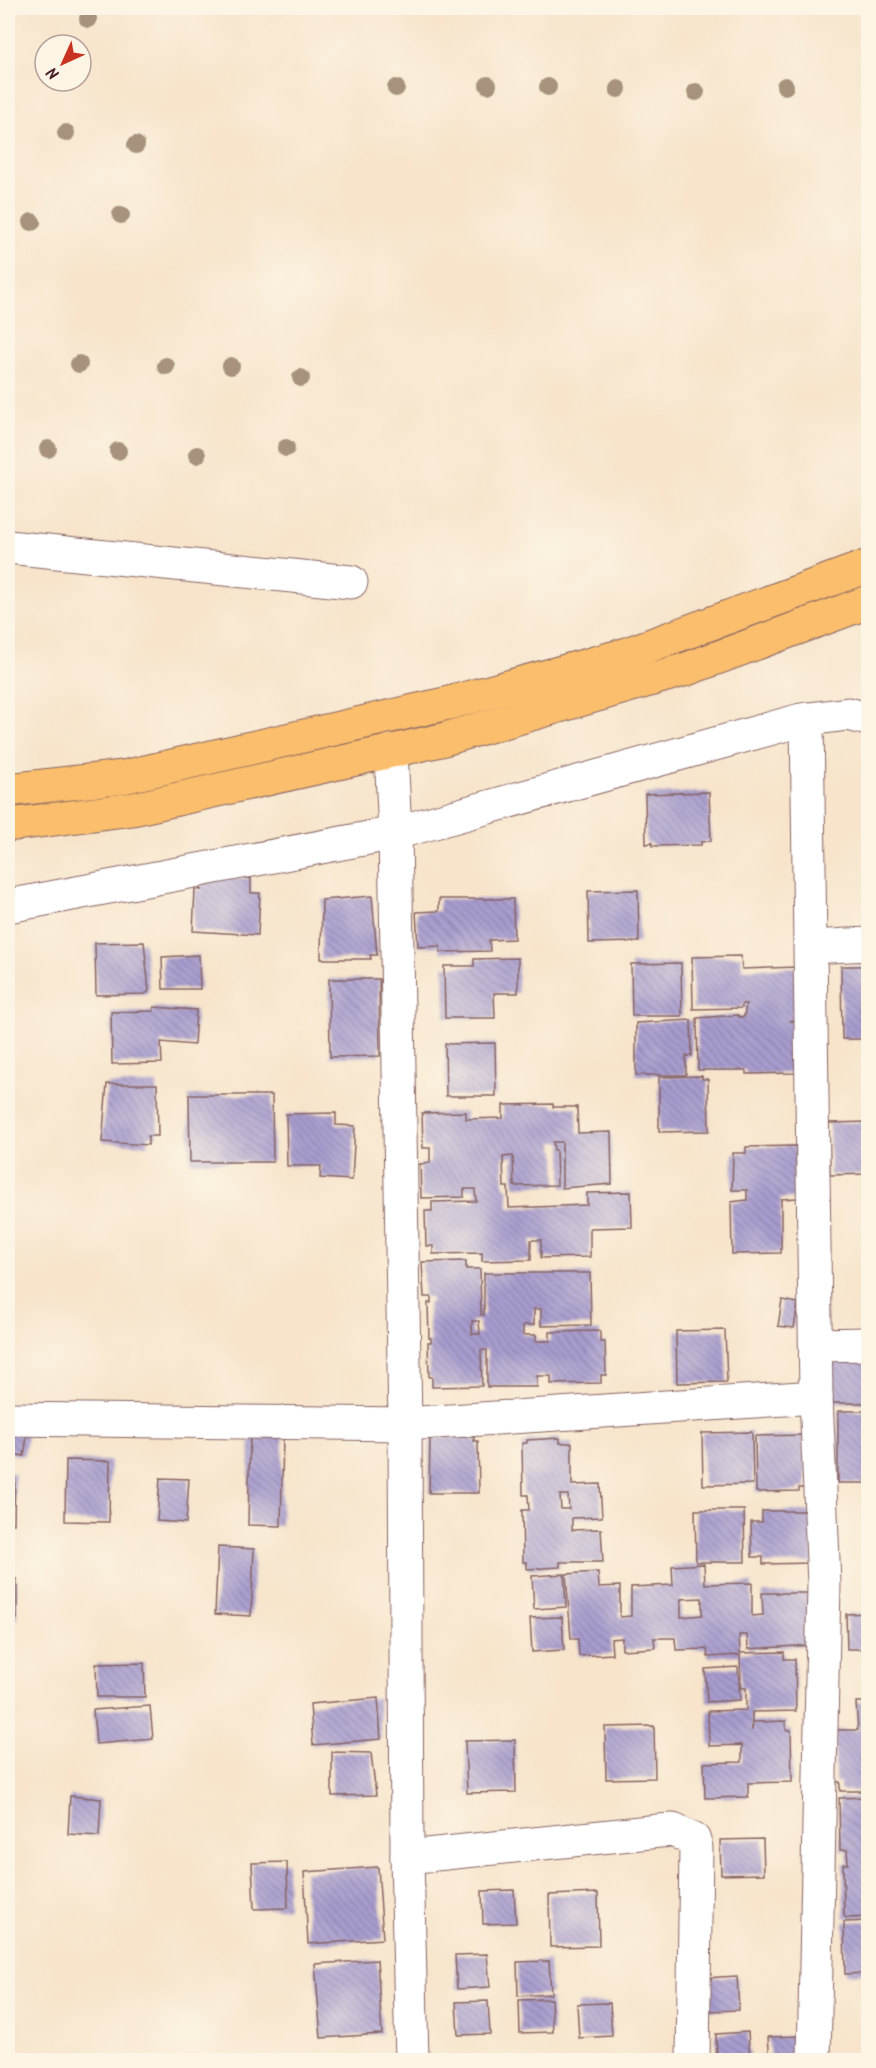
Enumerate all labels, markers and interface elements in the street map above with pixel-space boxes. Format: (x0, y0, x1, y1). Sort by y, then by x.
north arrow (33, 33, 93, 93)
text: N (41, 60, 66, 85)

